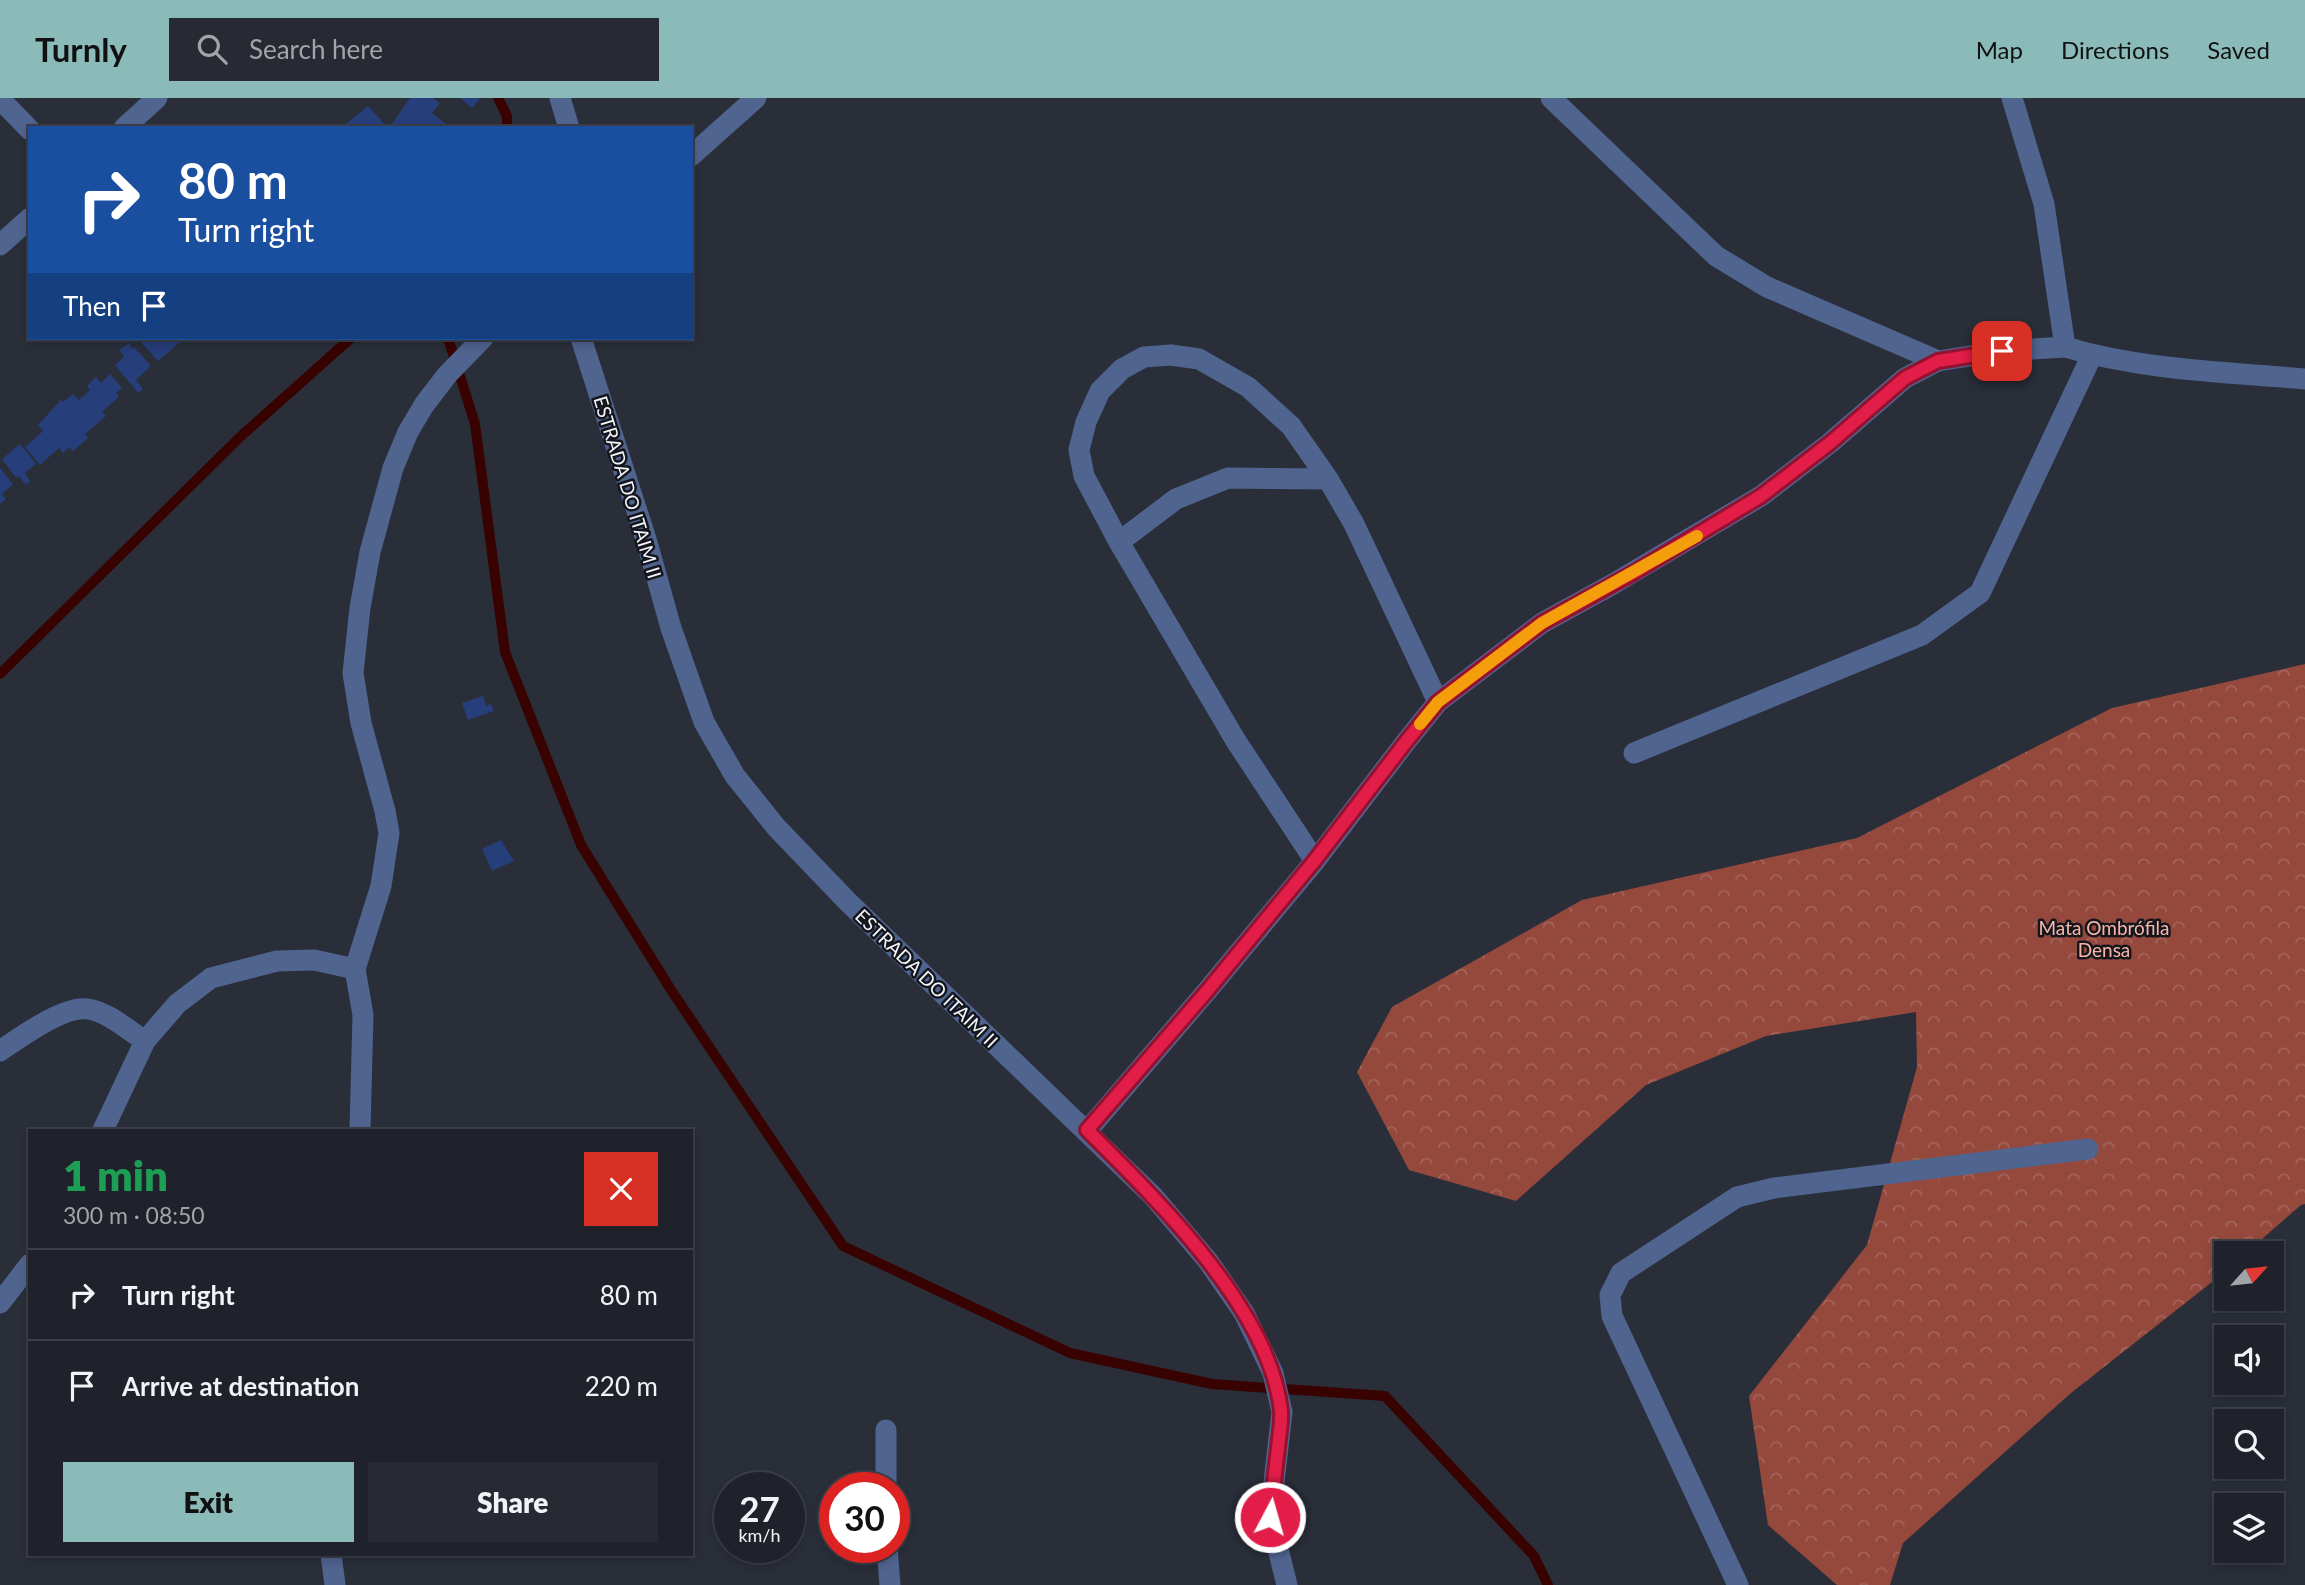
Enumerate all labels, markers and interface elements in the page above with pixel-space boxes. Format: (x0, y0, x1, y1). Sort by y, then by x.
search box (169, 18, 659, 81)
text: Turnly (35, 29, 127, 69)
icon: search (193, 30, 231, 68)
text: Search here (249, 33, 383, 65)
text: Map (1976, 35, 2023, 64)
text: Directions (2061, 35, 2169, 64)
text: Saved (2207, 35, 2270, 64)
text: 80 m (178, 151, 288, 209)
icon: right (63, 154, 154, 245)
text: Turn right (178, 210, 314, 249)
icon: arrive (135, 287, 173, 325)
text: Then (63, 290, 121, 322)
pin (1972, 321, 2032, 381)
icon: arrive (1983, 332, 2021, 370)
street label: ESTRADA DO ITAIM II (589, 393, 667, 581)
street label: ESTRADA DO ITAIM II (851, 904, 1003, 1052)
park label: Mata Ombrófila Densa (2039, 916, 2169, 961)
text: 1 min (63, 1150, 168, 1200)
button: close (584, 1152, 658, 1226)
text: 300 m · 08:50 (63, 1201, 205, 1229)
north arrow (2214, 1241, 2284, 1311)
map controls (2214, 1241, 2284, 1563)
icon: right (63, 1276, 101, 1314)
text: Turn right (122, 1279, 235, 1311)
text: 80 m (600, 1279, 658, 1311)
button: sound (2214, 1325, 2284, 1395)
icon: arrive (63, 1367, 101, 1405)
text: Arrive at destination (122, 1370, 359, 1402)
text: 220 m (585, 1370, 658, 1402)
button: search (2214, 1409, 2284, 1479)
button: Exit (63, 1462, 354, 1542)
button: Share (368, 1462, 658, 1542)
speed limit sign: 30 (819, 1472, 910, 1563)
position arrow (1233, 1480, 1307, 1554)
text: 27 (739, 1487, 780, 1529)
button: layers (2214, 1493, 2284, 1563)
text: km/h (738, 1524, 781, 1546)

